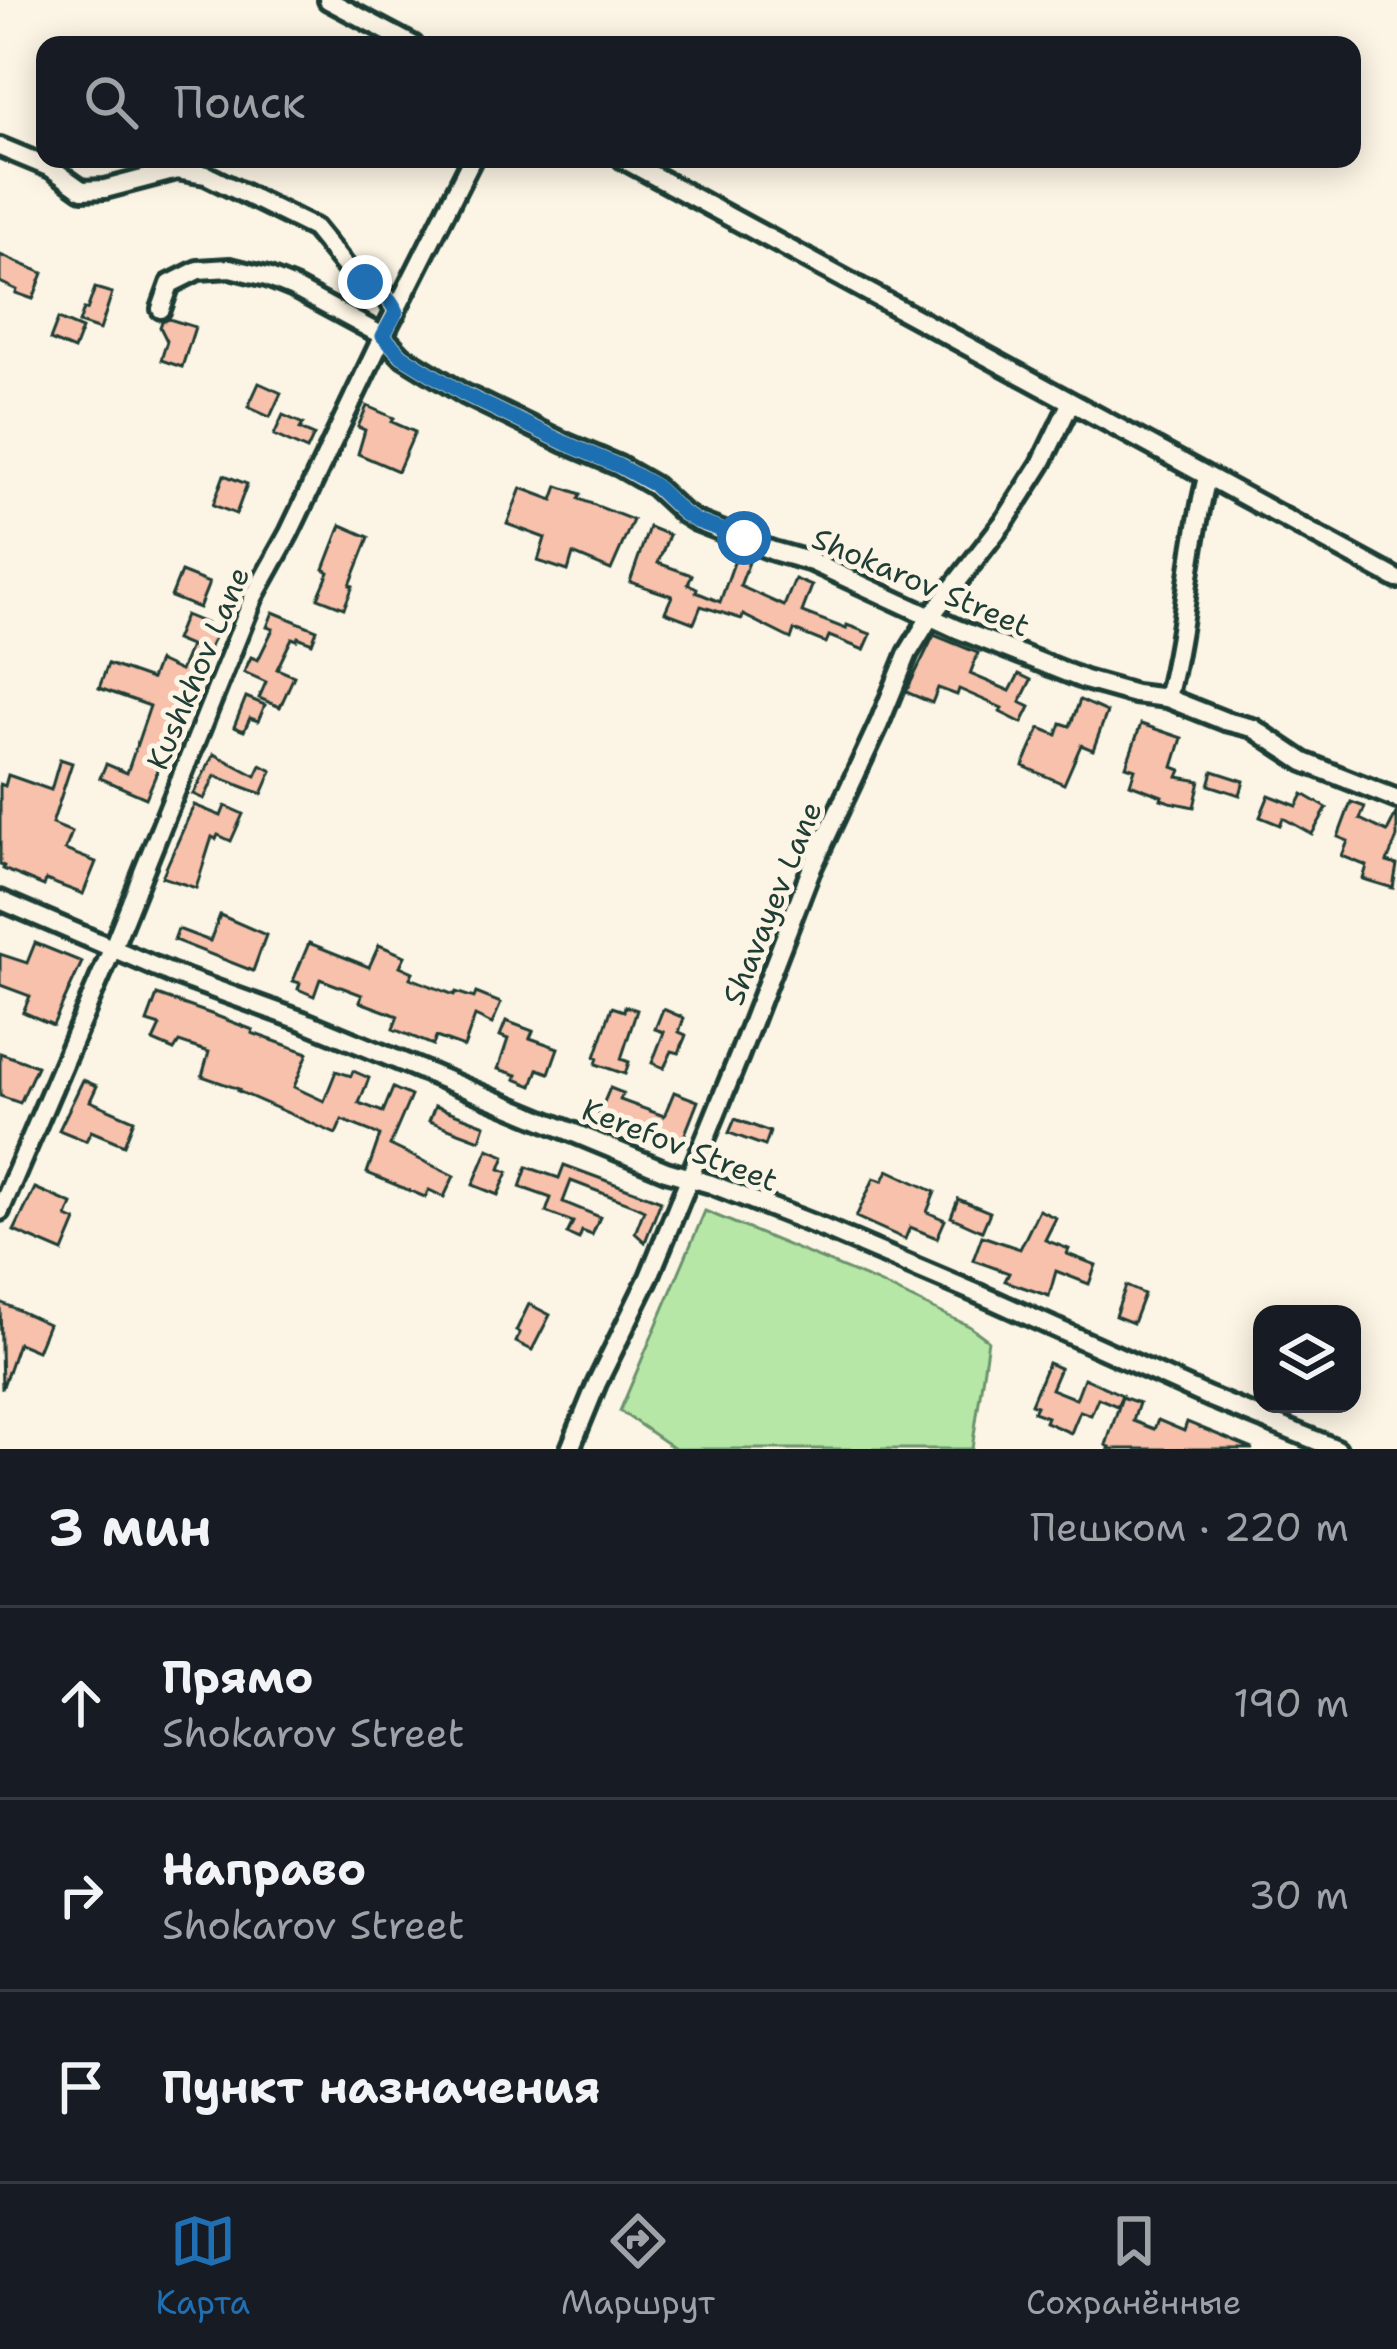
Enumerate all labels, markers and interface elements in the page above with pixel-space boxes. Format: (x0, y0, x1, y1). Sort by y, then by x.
search box (36, 36, 1361, 168)
icon: search (78, 69, 144, 135)
text: Поиск (174, 72, 305, 132)
route end (338, 255, 392, 309)
route start (717, 511, 771, 565)
street label: Shokarov Street (806, 518, 1036, 646)
street label: Kushkhov Lane (137, 560, 259, 776)
street label: Shavayev Lane (712, 795, 832, 1011)
street label: Kerefov Street (576, 1089, 784, 1201)
map controls (1253, 1305, 1361, 1413)
button: layers (1253, 1305, 1361, 1413)
text: 3 мин (48, 1493, 212, 1561)
text: Пешком · 220 m (1030, 1501, 1349, 1553)
text: Прямо (162, 1647, 313, 1707)
icon: ahead (48, 1670, 114, 1736)
text: 190 m (1233, 1677, 1349, 1729)
text: Shokarov Street (162, 1707, 464, 1759)
text: Направо (162, 1839, 366, 1899)
icon: right (48, 1862, 114, 1928)
text: 30 m (1248, 1869, 1349, 1921)
text: Shokarov Street (162, 1899, 464, 1951)
icon: arrive (48, 2054, 114, 2120)
text: Пункт назначения (162, 2057, 601, 2117)
tab: Карта (156, 2208, 250, 2325)
tab: Маршрут (561, 2208, 715, 2325)
tab: Сохранённые (1026, 2208, 1241, 2325)

